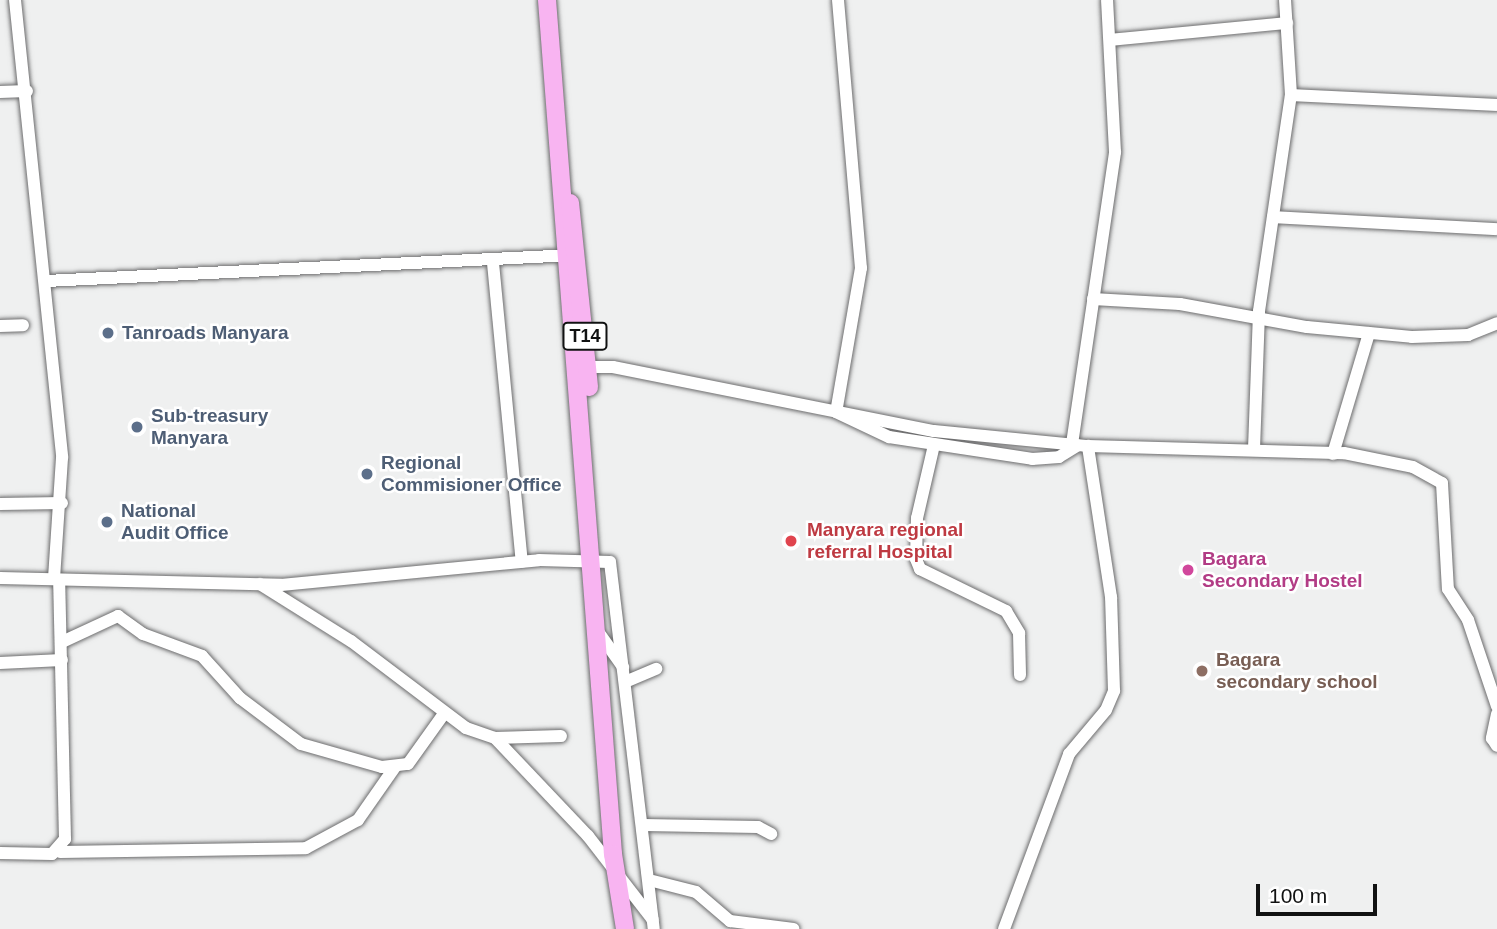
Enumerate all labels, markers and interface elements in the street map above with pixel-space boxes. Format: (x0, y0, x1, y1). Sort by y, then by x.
place label: Tanroads Manyara (122, 322, 288, 344)
road number: T14 (562, 322, 608, 350)
marker: Tanroads Manyara (100, 325, 116, 341)
place label: Sub-treasury Manyara (151, 405, 268, 449)
marker: Sub-treasury Manyara (129, 419, 145, 435)
place label: Regional Commisioner Office (381, 452, 562, 496)
marker: Regional Commisioner Office (359, 466, 375, 482)
place label: National Audit Office (121, 500, 229, 544)
marker: National Audit Office (99, 514, 115, 530)
place label: Manyara regional referral Hospital (807, 519, 963, 563)
marker: Manyara regional referral Hospital (781, 531, 801, 551)
place label: Bagara Secondary Hostel (1202, 548, 1362, 592)
marker: Bagara Secondary Hostel (1180, 562, 1196, 578)
place label: Bagara secondary school (1216, 649, 1378, 693)
marker: Bagara secondary school (1194, 663, 1210, 679)
scale bar (1259, 870, 1380, 914)
text: 100 m (1269, 884, 1327, 907)

